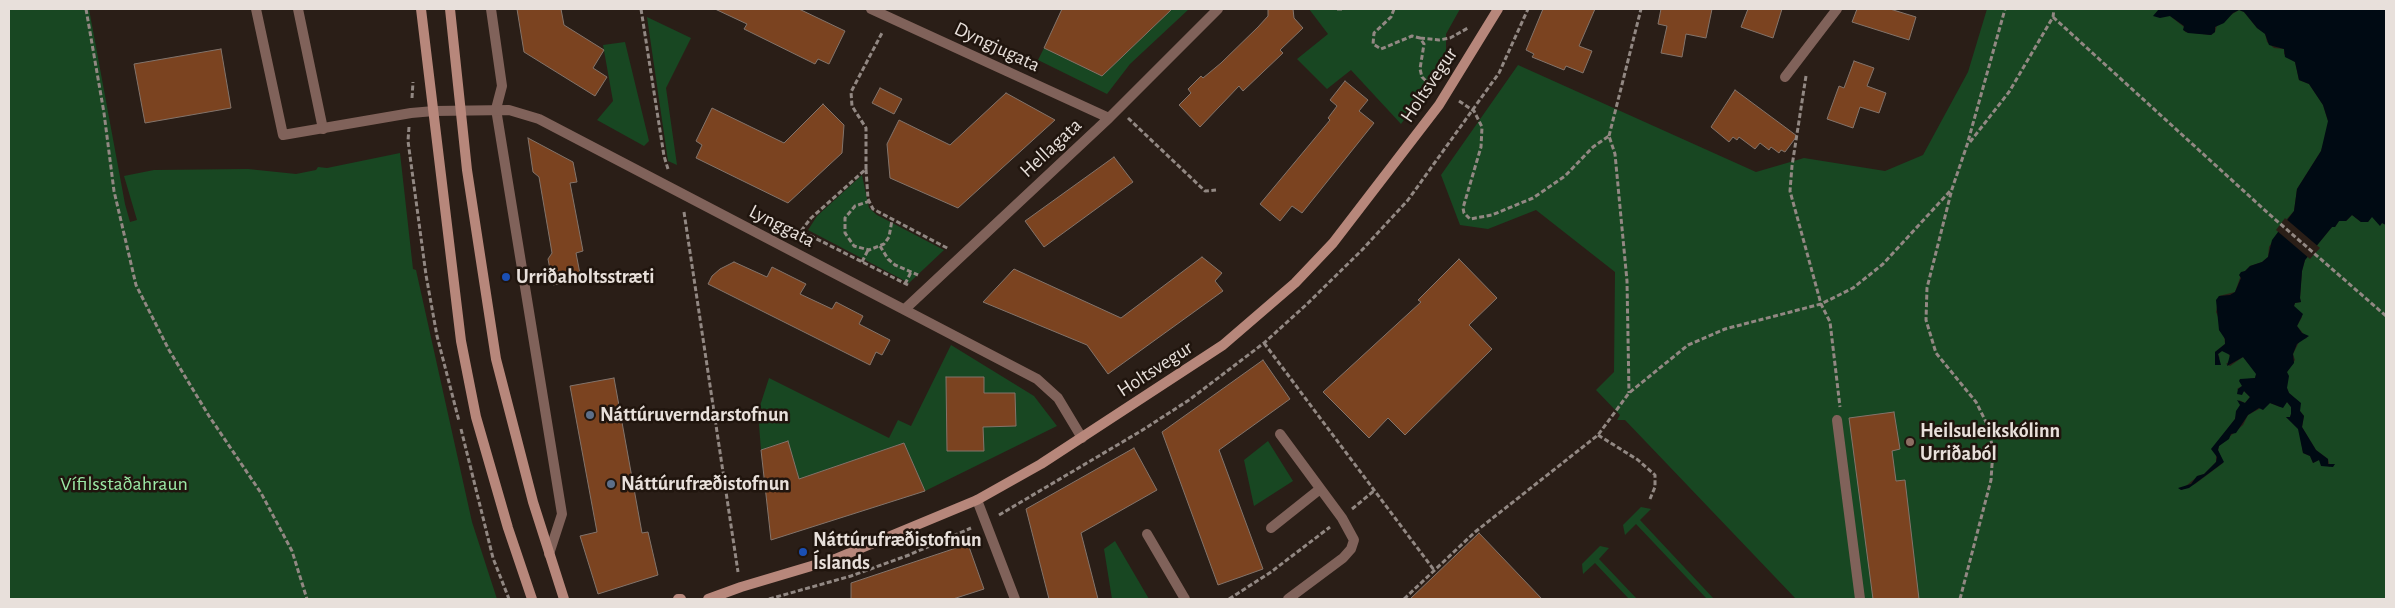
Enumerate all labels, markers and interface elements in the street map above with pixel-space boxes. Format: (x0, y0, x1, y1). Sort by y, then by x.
street label: Dyngjugata (950, 17, 1044, 77)
street label: Holtsvegur (1395, 43, 1463, 127)
street label: Hellagata (1015, 113, 1087, 183)
street label: Lynggata (745, 199, 819, 253)
place label: Urriðaholtsstræti (516, 265, 654, 289)
marker: Urriðaholtsstræti (500, 271, 512, 283)
street label: Holtsvegur (1113, 336, 1197, 402)
place label: Náttúruverndarstofnun (600, 403, 789, 427)
marker: Náttúruverndarstofnun (584, 409, 596, 421)
place label: Heilsuleikskólinn Urriðaból (1920, 419, 2060, 466)
marker: Heilsuleikskólinn Urriðaból (1904, 436, 1916, 448)
park label: Vífilsstaðahraun (60, 472, 188, 496)
place label: Náttúrufræðistofnun (621, 472, 790, 496)
marker: Náttúrufræðistofnun (605, 478, 617, 490)
place label: Náttúrufræðistofnun Íslands (813, 528, 982, 575)
marker: Náttúrufræðistofnun Íslands (797, 546, 809, 558)

